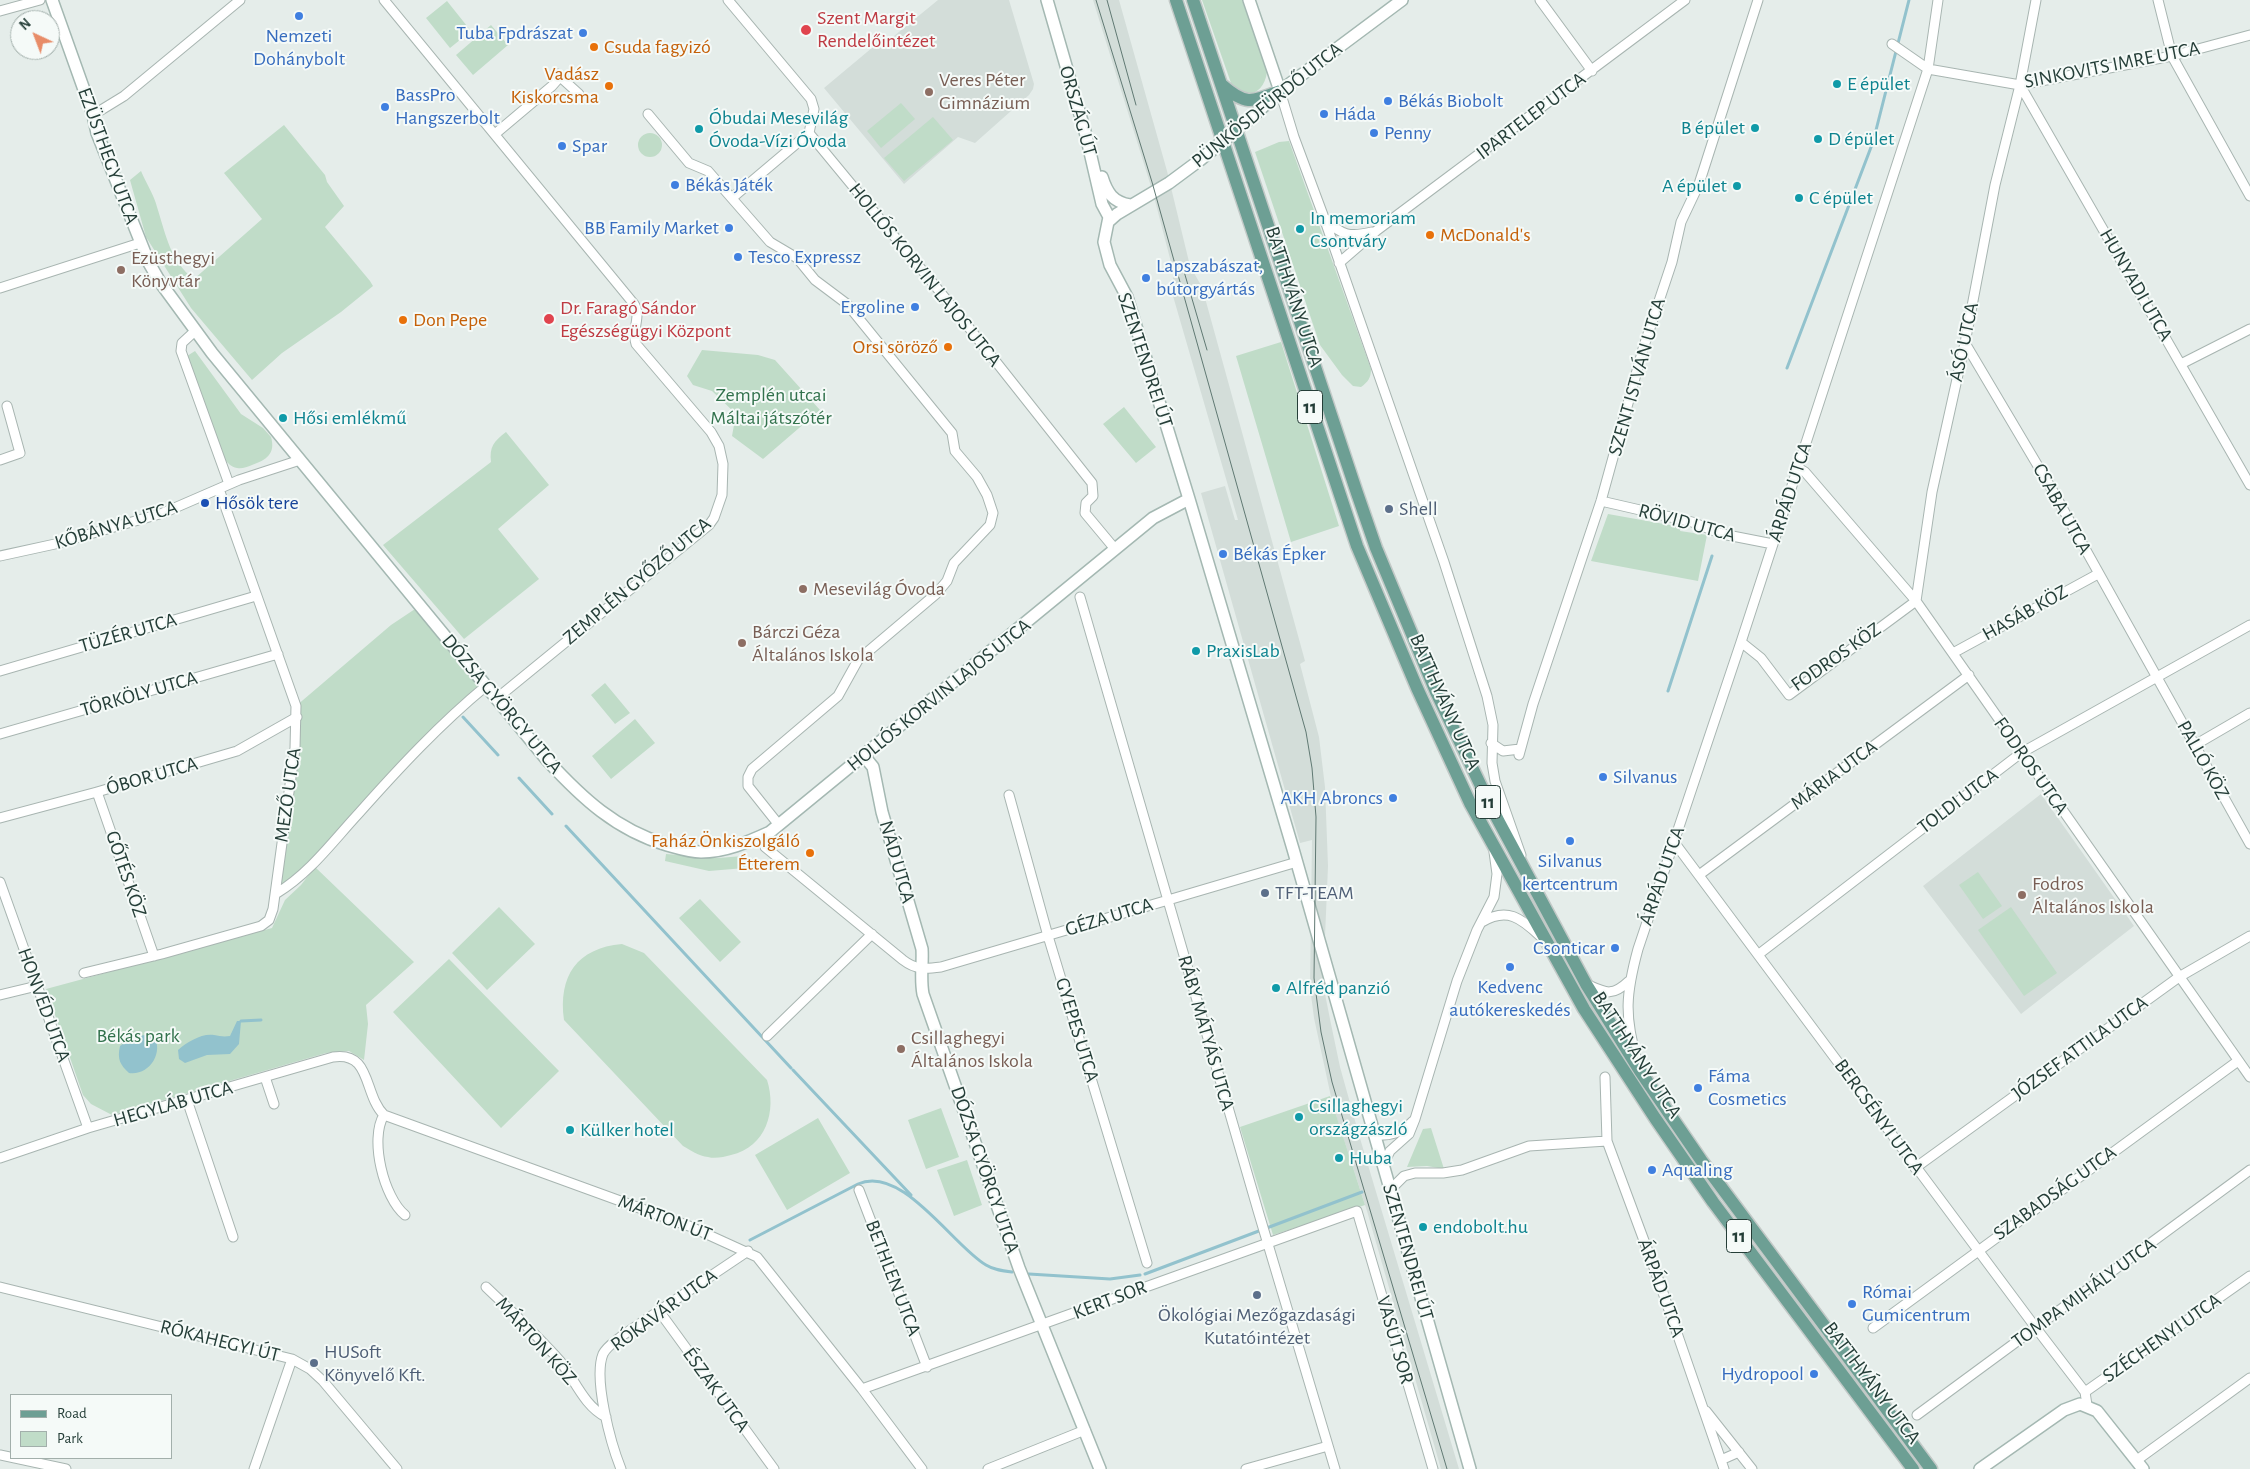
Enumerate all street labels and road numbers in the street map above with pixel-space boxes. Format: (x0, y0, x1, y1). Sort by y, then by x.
street label: SINKOVITS IMRE UTCA (2022, 36, 2202, 94)
street label: PÜNKÖSDFÜRDŐ UTCA (1187, 37, 1347, 173)
street label: ORSZÁG ÚT (1054, 63, 1102, 159)
street label: IPARTELEP UTCA (1471, 67, 1591, 165)
street label: EZÜSTHEGY UTCA (72, 84, 144, 228)
street label: HOLLÓS KORVIN LAJOS UTCA (843, 178, 1007, 372)
street label: BATTHYÁNY UTCA (1260, 224, 1328, 370)
street label: HUNYADI UTCA (2094, 224, 2178, 346)
street label: SZENTENDREI ÚT (1112, 289, 1178, 431)
street label: SZENT ISTVÁN UTCA (1603, 295, 1671, 459)
street label: ÁSÓ UTCA (1944, 300, 1984, 384)
road number: 11 (1298, 391, 1322, 424)
street label: ÁRPÁD UTCA (1763, 439, 1817, 545)
street label: CSABA UTCA (2027, 459, 2097, 559)
street label: KŐBÁNYA UTCA (52, 495, 180, 555)
street label: RÖVID UTCA (1636, 499, 1738, 547)
street label: ZEMPLÉN GYŐZŐ UTCA (558, 512, 716, 650)
street label: HASÁB KÖZ (1978, 580, 2072, 646)
street label: TÜZÉR UTCA (76, 608, 180, 658)
street label: HOLLÓS KORVIN LAJOS UTCA (842, 613, 1036, 777)
street label: FODROS KÖZ (1786, 617, 1886, 697)
street label: DÓZSA GYÖRGY UTCA (436, 629, 568, 779)
street label: BATTHYÁNY UTCA (1404, 630, 1486, 774)
street label: TÖRKÖLY UTCA (78, 666, 200, 722)
street label: FODROS UTCA (1988, 712, 2074, 820)
street label: PALLÓ KÖZ (2171, 716, 2235, 804)
street label: MÁRIA UTCA (1786, 735, 1882, 815)
street label: MEZŐ UTCA (269, 746, 307, 844)
street label: ÓBOR UTCA (104, 752, 200, 800)
street label: TOLDI UTCA (1913, 763, 2003, 839)
road number: 11 (1476, 786, 1500, 819)
street label: NÁD UTCA (874, 818, 920, 906)
street label: ÁRPÁD UTCA (1634, 823, 1690, 929)
street label: GŐTÉS KÖZ (100, 828, 152, 920)
street label: GÉZA UTCA (1062, 892, 1156, 942)
street label: HONVÉD UTCA (12, 945, 76, 1065)
street label: RÁBY MÁTYÁS UTCA (1172, 952, 1240, 1114)
street label: GYEPES UTCA (1050, 975, 1104, 1085)
street label: BATTHYÁNY UTCA (1587, 987, 1687, 1123)
street label: JÓZSEF ATTILA UTCA (2007, 991, 2153, 1105)
street label: BERCSÉNYI UTCA (1829, 1054, 1929, 1180)
street label: HEGYLÁB UTCA (111, 1076, 235, 1132)
street label: DÓZSA GYÖRGY UTCA (945, 1083, 1025, 1257)
street label: SZABADSÁG UTCA (1989, 1140, 2121, 1246)
street label: SZENTENDREI ÚT (1377, 1181, 1439, 1323)
street label: MÁRTON ÚT (615, 1189, 715, 1247)
street label: BETHLEN UTCA (860, 1217, 926, 1339)
road number: 11 (1726, 1220, 1752, 1252)
street label: TOMPA MIHÁLY UTCA (2007, 1233, 2161, 1353)
street label: ÁRPÁD UTCA (1632, 1235, 1690, 1341)
street label: RÓKAVÁR UTCA (606, 1263, 722, 1357)
street label: KERT SOR (1070, 1275, 1150, 1325)
street label: SZÉCHENYI UTCA (2098, 1288, 2226, 1388)
street label: MÁRTON KÖZ (490, 1292, 582, 1390)
street label: VASÚT SOR (1371, 1293, 1419, 1387)
street label: RÓKAHEGYI ÚT (158, 1315, 282, 1367)
street label: BATTHYÁNY UTCA (1818, 1317, 1926, 1449)
street label: ÉSZAK UTCA (677, 1343, 755, 1437)

